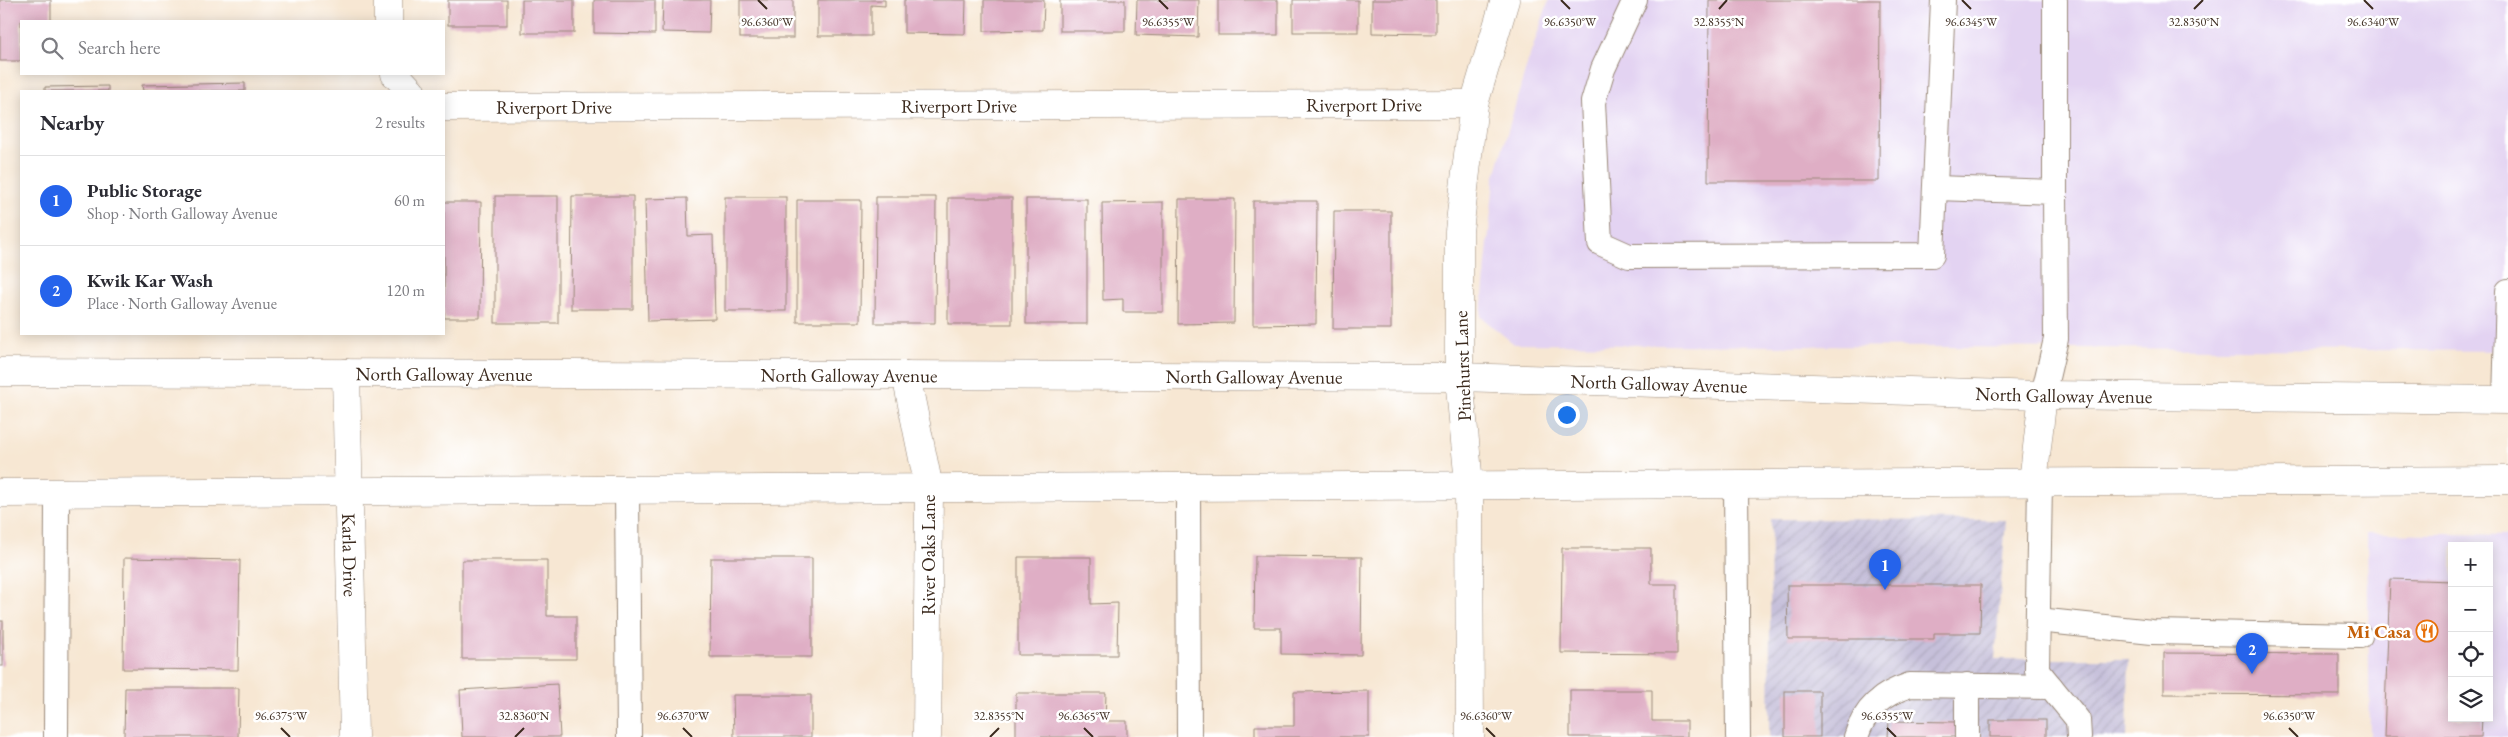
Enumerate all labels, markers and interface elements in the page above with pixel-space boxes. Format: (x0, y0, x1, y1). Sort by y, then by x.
text: 96.6360°W (741, 14, 794, 30)
text: 96.6355°W (1142, 14, 1195, 30)
text: 96.6350°W (1544, 14, 1597, 30)
text: 32.8355°N (1694, 14, 1745, 30)
text: 96.6345°W (1945, 14, 1998, 30)
text: 32.8350°N (2169, 14, 2220, 30)
text: 96.6340°W (2347, 14, 2400, 30)
search box (20, 20, 445, 75)
icon: search (38, 34, 66, 62)
text: Search here (78, 35, 160, 60)
street label: Riverport Drive (1306, 92, 1422, 117)
street label: Riverport Drive (901, 93, 1017, 119)
street label: Riverport Drive (496, 95, 612, 120)
text: Nearby (40, 109, 104, 136)
text: 2 results (375, 112, 425, 133)
text: Public Storage (87, 178, 202, 203)
text: 1 (52, 190, 60, 211)
text: 60 m (394, 190, 425, 211)
text: Shop · North Galloway Avenue (87, 203, 277, 224)
text: Kwik Kar Wash (87, 268, 213, 293)
text: 2 (52, 280, 60, 301)
text: 120 m (386, 280, 425, 301)
text: Place · North Galloway Avenue (87, 293, 277, 314)
street label: Pinehurst Lane (1448, 310, 1477, 422)
street label: North Galloway Avenue (355, 361, 533, 387)
street label: North Galloway Avenue (760, 363, 938, 388)
street label: North Galloway Avenue (1165, 364, 1343, 390)
street label: North Galloway Avenue (1570, 368, 1748, 399)
street label: North Galloway Avenue (1975, 381, 2152, 409)
your location (1554, 402, 1580, 428)
street label: River Oaks Lane (916, 495, 941, 615)
street label: Karla Drive (336, 513, 363, 597)
map controls (2448, 542, 2493, 722)
button: + (2448, 542, 2493, 587)
pin: 1 (1869, 549, 1901, 590)
button: − (2448, 587, 2493, 632)
place label: Mi Casa (2347, 619, 2412, 644)
restaurant icon: Mi Casa (2415, 619, 2439, 643)
button: locate (2448, 632, 2493, 677)
pin: 2 (2236, 633, 2268, 674)
button: layers (2448, 677, 2493, 722)
text: 96.6375°W (255, 708, 308, 724)
text: 32.8360°N (499, 708, 550, 724)
text: 96.6370°W (657, 708, 710, 724)
text: 32.8355°N (974, 708, 1025, 724)
text: 96.6365°W (1058, 708, 1111, 724)
text: 96.6360°W (1460, 708, 1513, 724)
text: 96.6355°W (1861, 708, 1914, 724)
text: 96.6350°W (2263, 708, 2316, 724)

